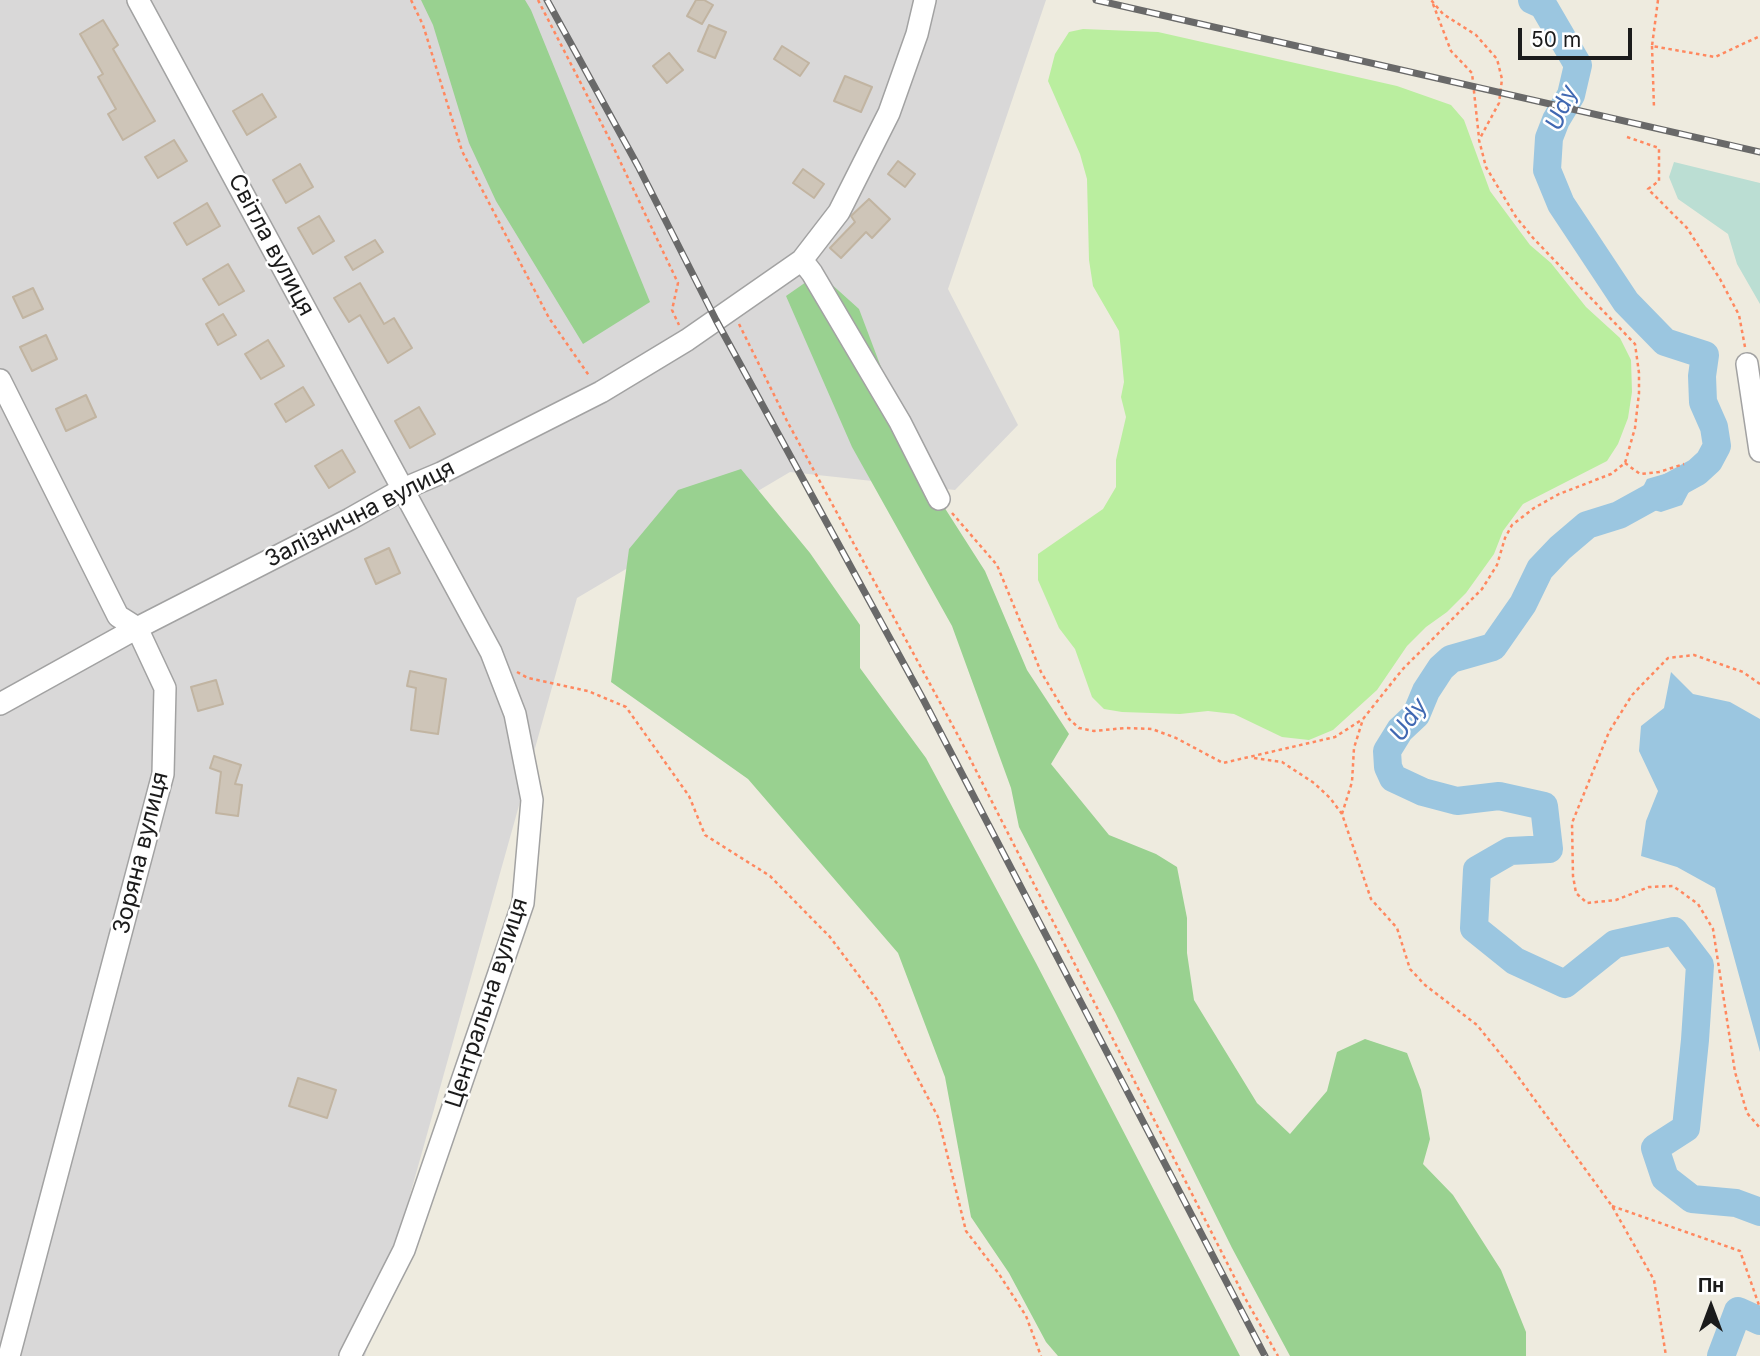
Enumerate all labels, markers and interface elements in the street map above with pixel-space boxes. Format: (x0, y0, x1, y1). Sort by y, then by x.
scale bar (1522, 14, 1636, 58)
text: 50 m (1531, 27, 1581, 52)
water label: Udy (1540, 81, 1584, 135)
street label: Світла вулиця (222, 169, 320, 321)
street label: Залізнична вулиця (261, 454, 459, 574)
water label: Udy (1384, 693, 1434, 747)
street label: Зоряна вулиця (108, 769, 174, 937)
street label: Центральна вулиця (440, 895, 534, 1111)
north arrow (1676, 1272, 1746, 1342)
text: Пн (1698, 1274, 1724, 1297)

